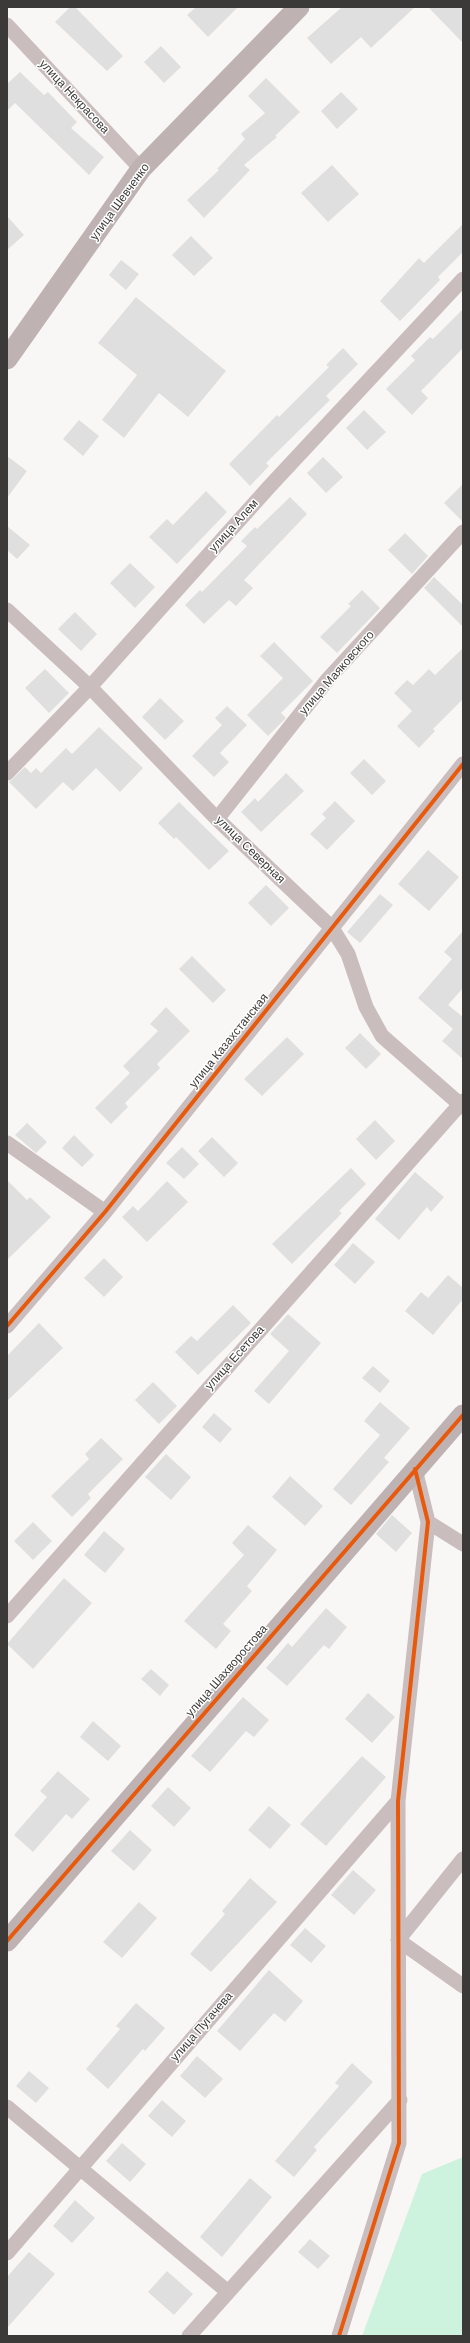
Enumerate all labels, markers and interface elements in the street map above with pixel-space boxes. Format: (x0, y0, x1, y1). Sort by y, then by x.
street label: улица Некрасова (36, 57, 112, 137)
street label: улица Шевченко (87, 161, 153, 243)
street label: улица Алем (206, 497, 262, 555)
street label: улица Маяковского (297, 628, 377, 718)
street label: улица Северная (212, 813, 288, 887)
street label: улица Казахстанская (187, 991, 271, 1091)
street label: улица Есетова (202, 1323, 268, 1393)
street label: улица Шахворостова (183, 1622, 271, 1720)
street label: улица Пугачева (168, 1989, 236, 2065)

